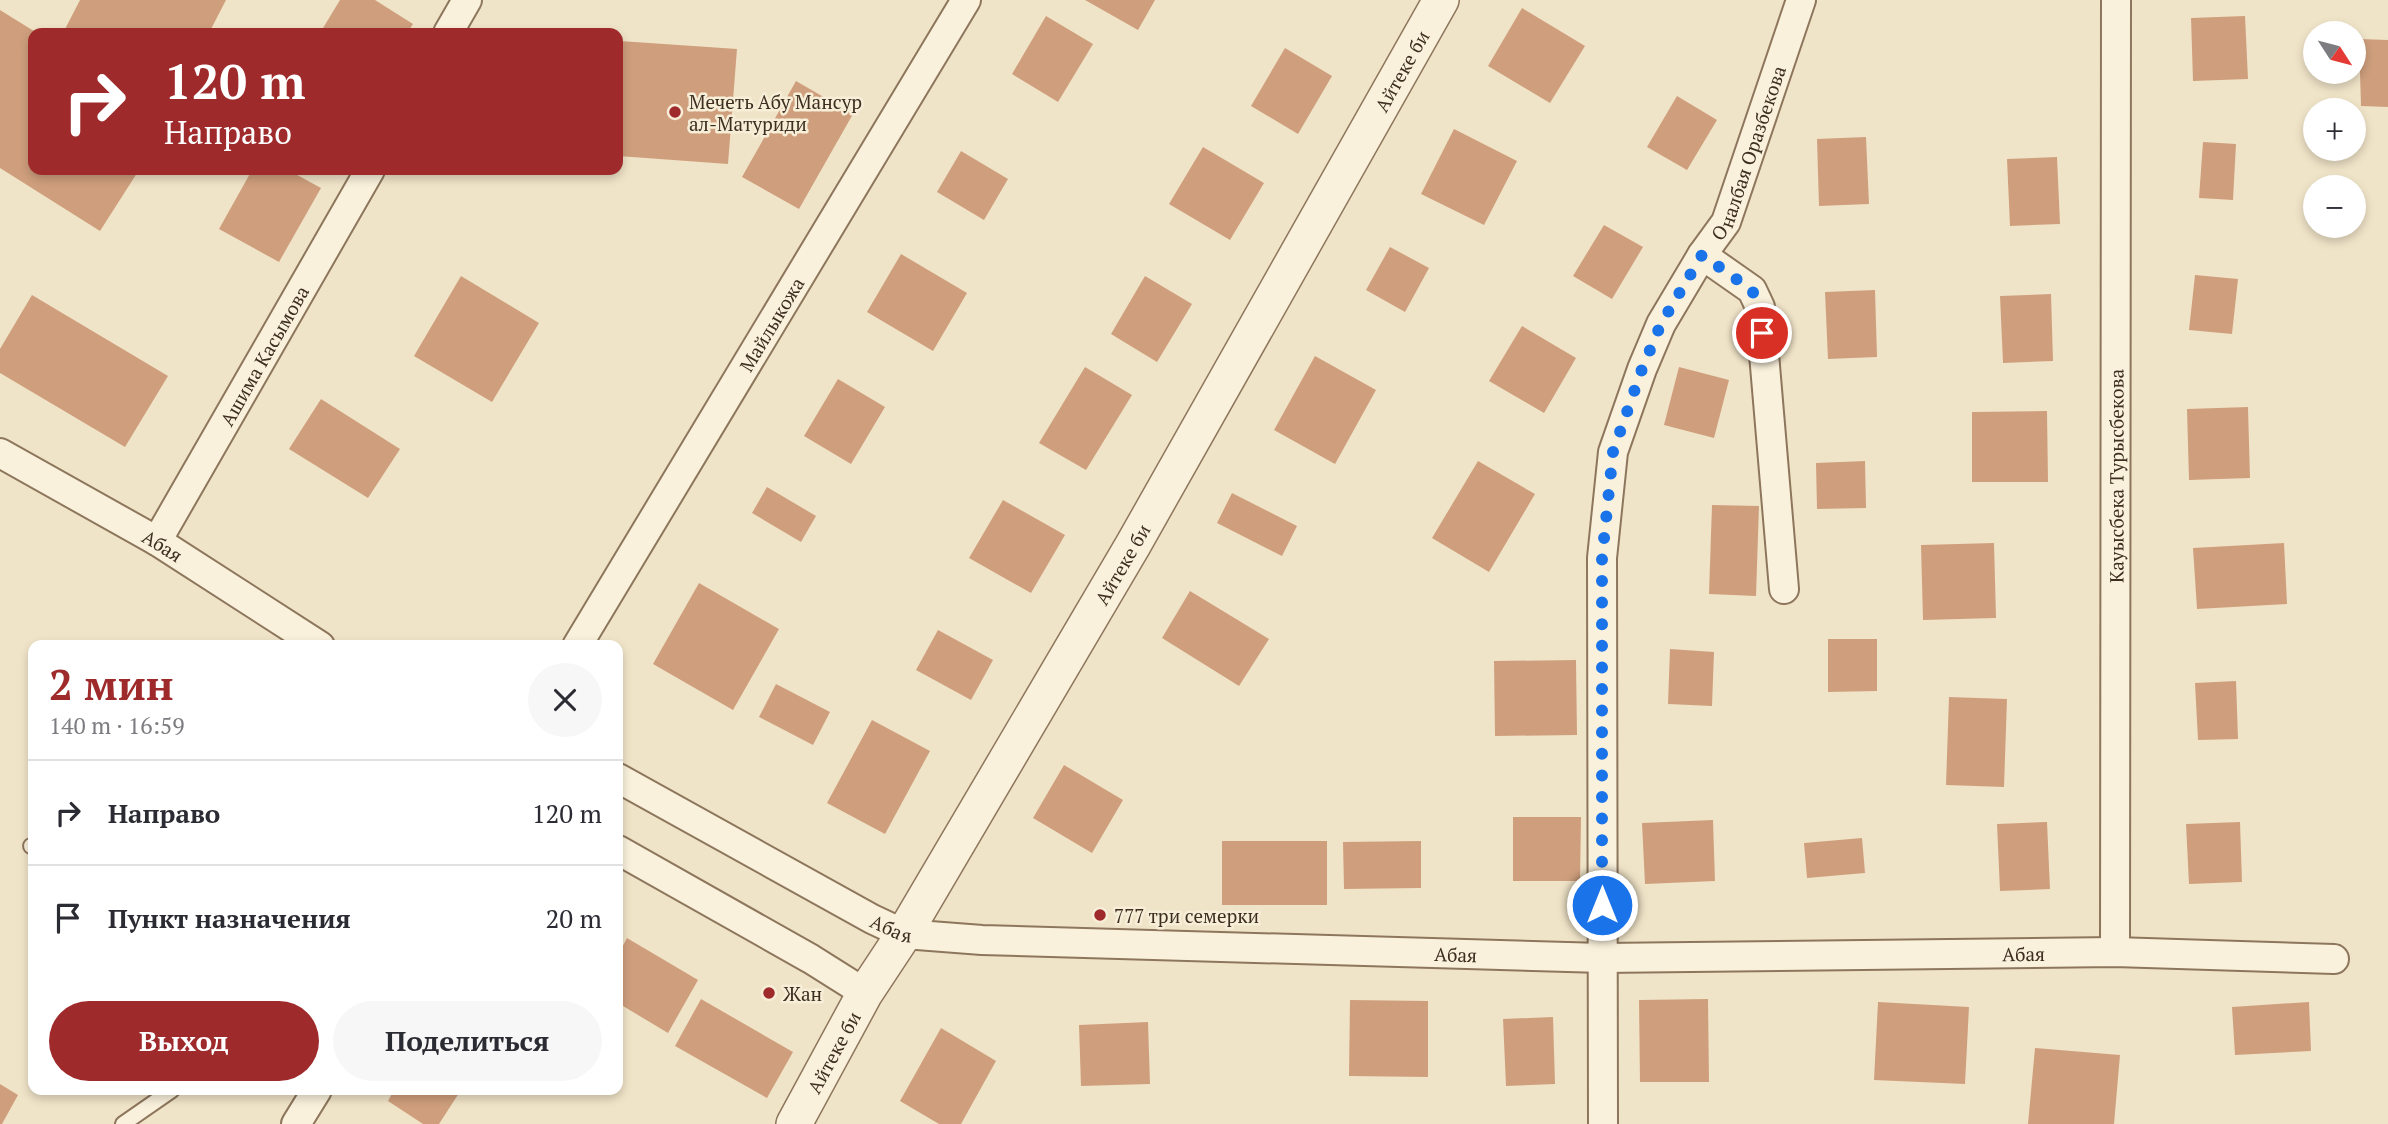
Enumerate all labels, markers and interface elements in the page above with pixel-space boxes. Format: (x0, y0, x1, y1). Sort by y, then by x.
north arrow (2303, 21, 2366, 84)
map controls (2303, 21, 2366, 238)
street label: Айтеке би (1368, 25, 1434, 116)
text: 120 m (164, 48, 306, 113)
icon: right (49, 56, 140, 147)
street label: Оналбая Оразбекова (1705, 62, 1791, 245)
place label: Мечеть Абу Мансур ал-Матуриди (689, 89, 862, 136)
button: + (2303, 98, 2366, 161)
marker: Мечеть Абу Мансур ал-Матуриди (667, 104, 683, 120)
text: Направо (164, 111, 292, 153)
button: − (2303, 175, 2366, 238)
street label: Майлыкожа (733, 272, 809, 376)
street label: Ашима Касымова (213, 280, 314, 430)
pin (1732, 303, 1792, 363)
icon: arrive (1743, 314, 1781, 352)
street label: Кауысбека Турысбекова (2103, 369, 2128, 583)
street label: Айтеке би (1088, 519, 1155, 609)
street label: Абая (138, 523, 188, 567)
text: 2 мин (49, 656, 174, 712)
button: close (528, 663, 602, 737)
text: 140 m · 16:59 (49, 710, 184, 741)
icon: right (49, 794, 87, 832)
text: Направо (108, 796, 220, 830)
text: 120 m (532, 796, 602, 830)
position arrow (1565, 868, 1639, 942)
icon: arrive (49, 899, 87, 937)
text: Пункт назначения (108, 901, 351, 935)
text: 20 m (546, 901, 602, 935)
place label: 777 три семерки (1114, 903, 1259, 928)
marker: 777 три семерки (1092, 907, 1108, 923)
street label: Абая (867, 908, 913, 947)
street label: Абая (2002, 940, 2045, 966)
street label: Абая (1434, 941, 1478, 967)
place label: Жан (783, 981, 822, 1006)
marker: Жан (761, 985, 777, 1001)
button: Выход (49, 1001, 319, 1081)
button: Поделиться (333, 1001, 602, 1081)
street label: Айтеке би (801, 1006, 865, 1097)

